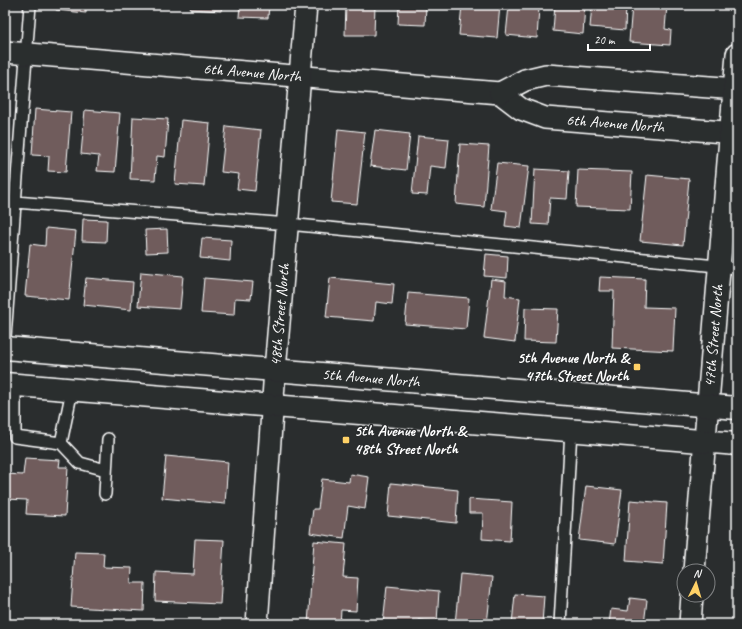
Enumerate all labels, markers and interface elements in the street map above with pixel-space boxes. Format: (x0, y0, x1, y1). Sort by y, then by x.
scale bar (588, 26, 650, 52)
text: 20 m (594, 32, 616, 48)
street label: 6th Avenue North (202, 58, 303, 87)
street label: 6th Avenue North (565, 110, 666, 137)
street label: 48th Street North (265, 262, 294, 367)
street label: 47th Street North (699, 283, 728, 388)
place label: 5th Avenue North & 47th Street North (517, 348, 631, 386)
marker: 5th Avenue North & 47th Street North (632, 362, 642, 372)
street label: 5th Avenue North (321, 364, 422, 392)
place label: 5th Avenue North & 48th Street North (354, 421, 468, 459)
marker: 5th Avenue North & 48th Street North (341, 435, 351, 445)
north arrow (676, 563, 716, 603)
text: N (693, 566, 703, 580)

